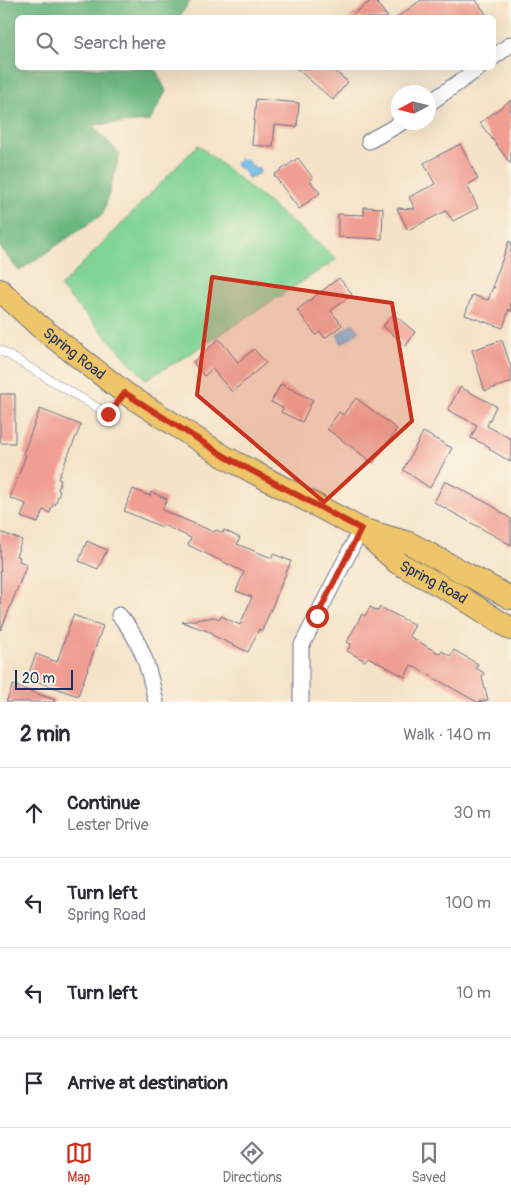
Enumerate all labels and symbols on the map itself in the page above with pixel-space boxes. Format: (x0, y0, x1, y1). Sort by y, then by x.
north arrow (391, 85, 436, 130)
street label: Spring Road (39, 323, 110, 384)
route end (97, 403, 120, 426)
street label: Spring Road (396, 556, 471, 608)
route start (306, 605, 329, 628)
scale bar (15, 667, 72, 690)

